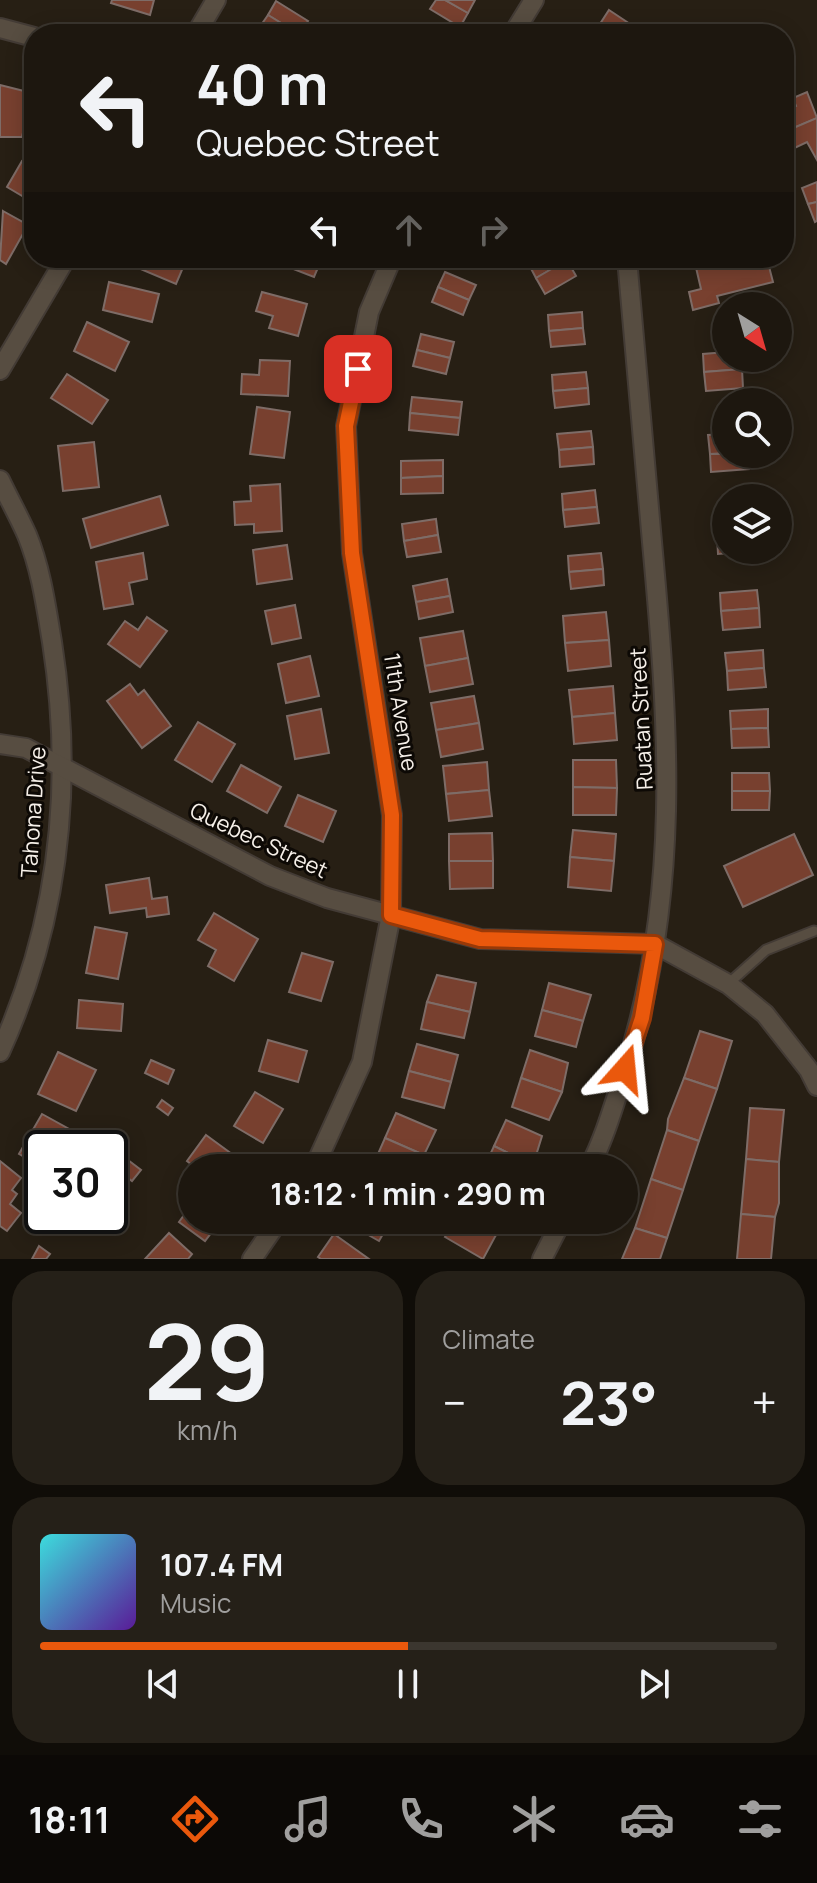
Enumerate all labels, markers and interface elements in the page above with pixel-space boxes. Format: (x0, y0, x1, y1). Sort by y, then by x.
text: 40 m (196, 45, 328, 122)
icon: left (64, 56, 168, 160)
text: Quebec Street (196, 118, 440, 167)
icon: left (303, 208, 347, 252)
icon: ahead (387, 208, 431, 252)
icon: right (471, 208, 515, 252)
north arrow (712, 292, 792, 372)
map controls (712, 292, 792, 564)
pin (324, 335, 392, 403)
icon: arrive (336, 347, 380, 391)
button: search (712, 388, 792, 468)
button: layers (712, 484, 792, 564)
street label: Ruatan Street (622, 647, 660, 791)
street label: 11th Avenue (377, 651, 425, 773)
street label: Tahona Drive (13, 745, 53, 878)
street label: Quebec Street (185, 795, 333, 885)
position arrow (583, 1027, 667, 1111)
speed limit sign: 30 (24, 1130, 128, 1234)
text: 18:12 · 1 min · 290 m (270, 1173, 546, 1214)
text: 29 (144, 1289, 271, 1431)
text: Climate (443, 1321, 535, 1357)
text: 23° (560, 1361, 658, 1443)
text: − (443, 1372, 466, 1432)
text: + (752, 1372, 777, 1432)
text: km/h (177, 1412, 237, 1448)
text: 107.4 FM (160, 1544, 283, 1585)
text: Music (160, 1585, 231, 1621)
icon: previous (141, 1662, 185, 1706)
icon: pause (386, 1662, 430, 1706)
icon: next (632, 1662, 676, 1706)
icon: directions (167, 1791, 223, 1847)
icon: music (280, 1791, 336, 1847)
icon: phone (393, 1791, 449, 1847)
icon: climate (506, 1791, 562, 1847)
icon: car (619, 1791, 675, 1847)
icon: filters (732, 1791, 788, 1847)
text: 18:11 (29, 1795, 110, 1844)

